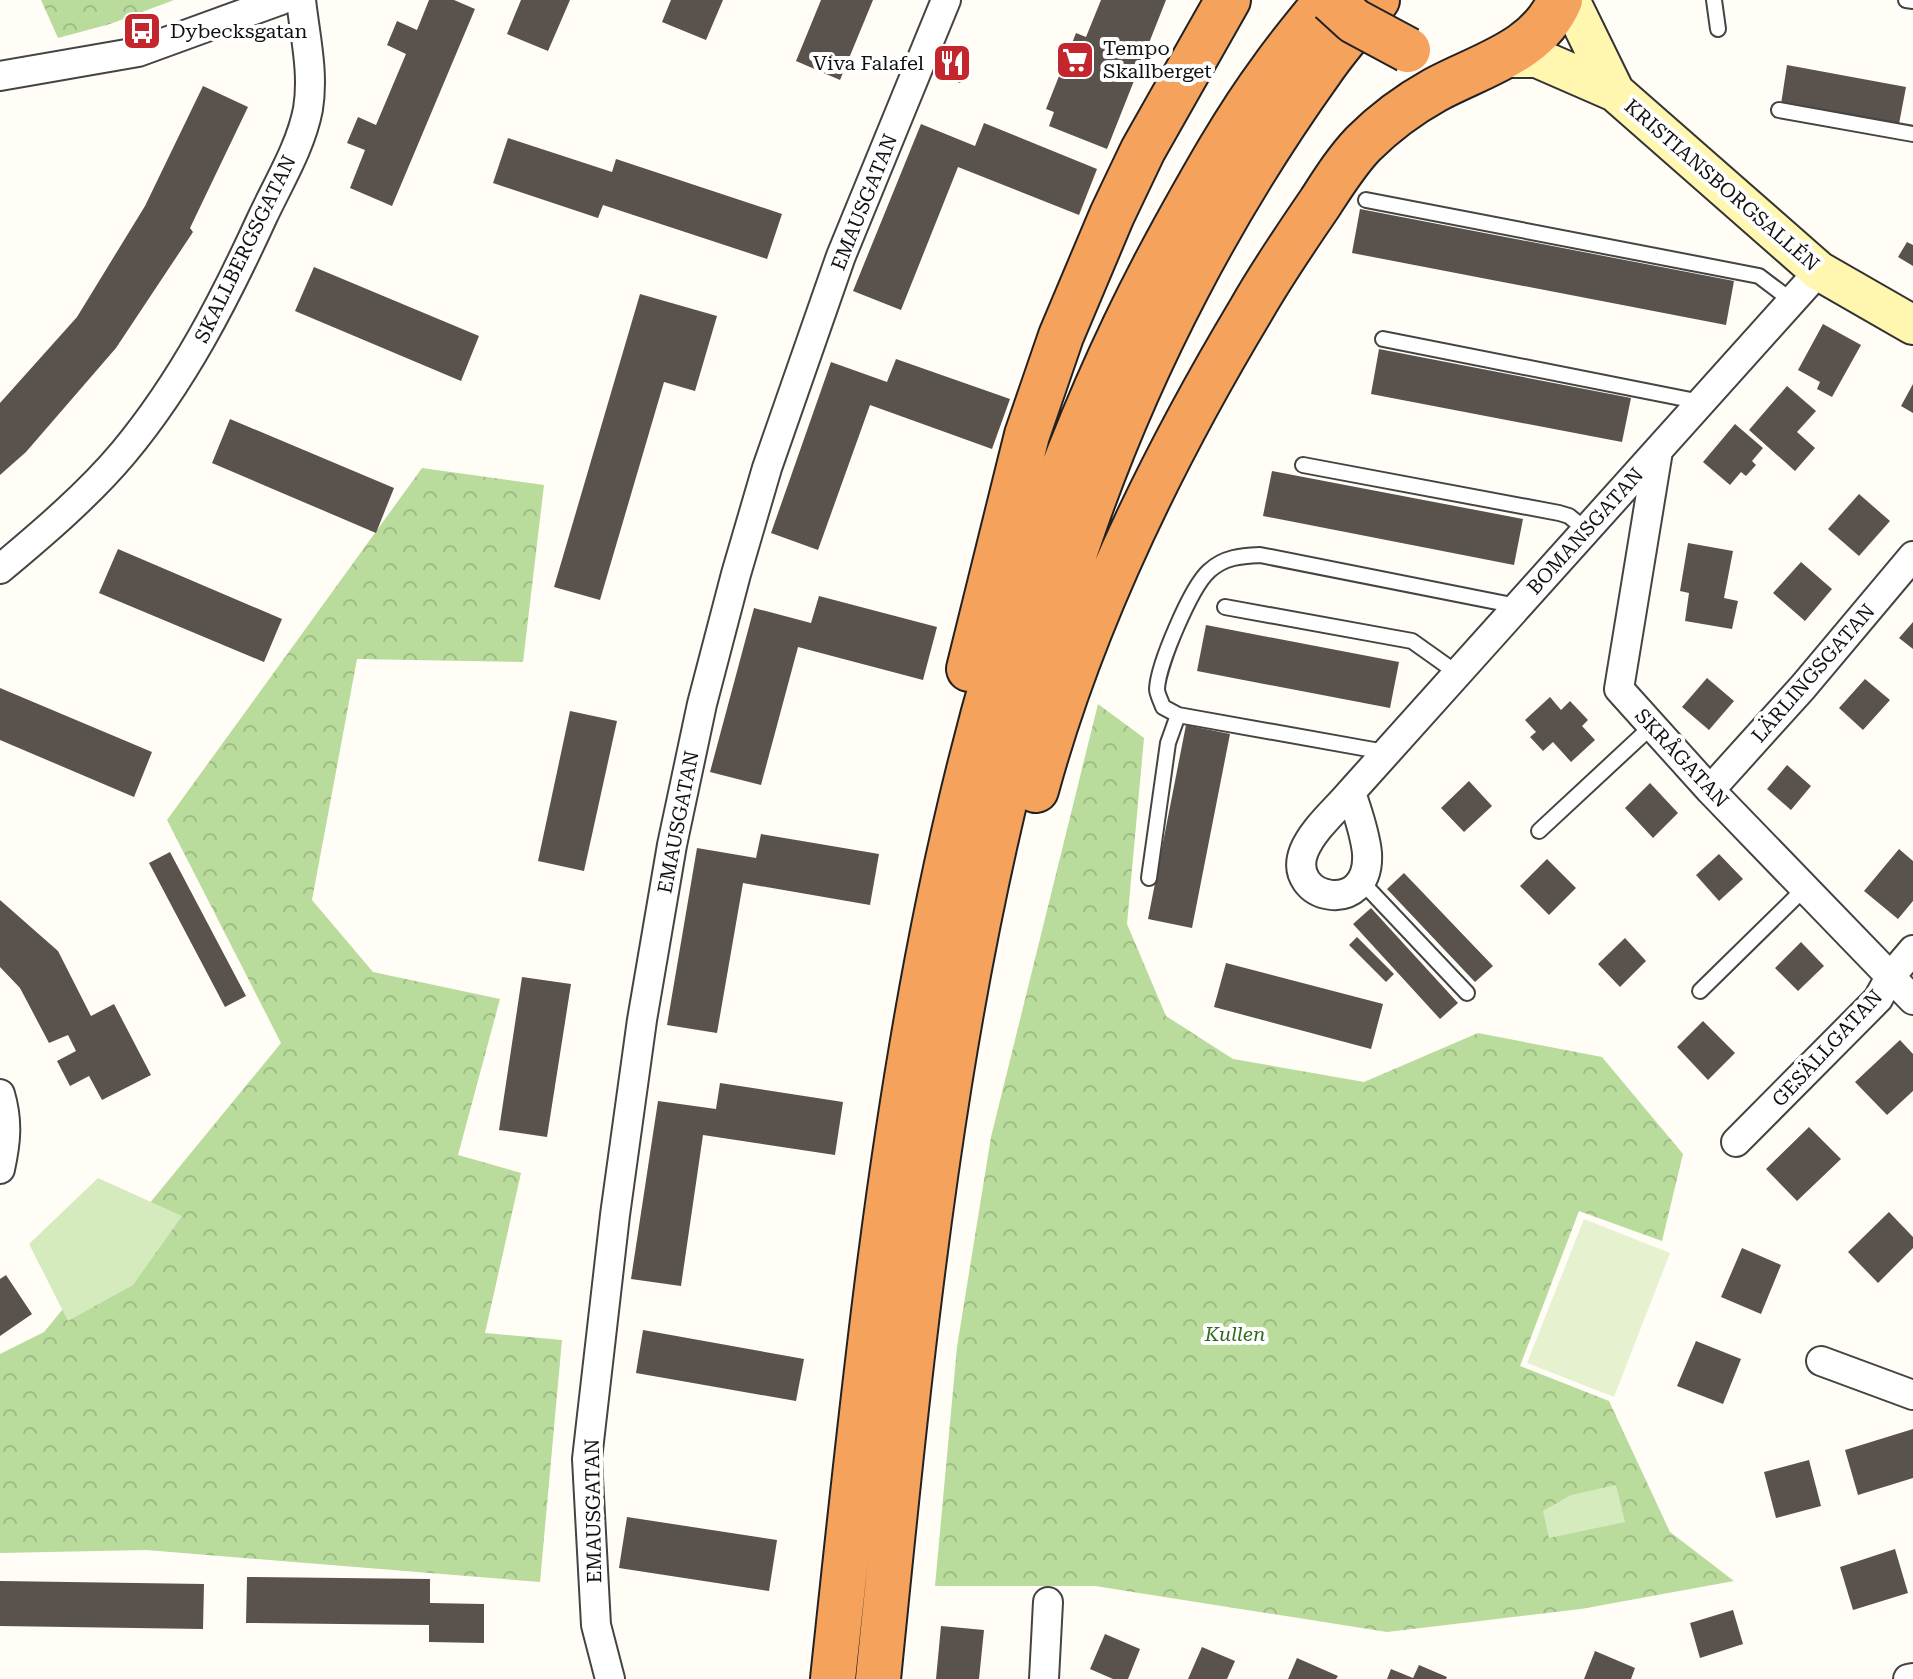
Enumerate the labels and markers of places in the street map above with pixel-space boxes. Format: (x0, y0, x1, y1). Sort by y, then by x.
bus stop icon: Dybecksgatan (121, 10, 163, 52)
place label: Dybecksgatan (170, 19, 307, 43)
place label: Tempo Skallberget (1103, 36, 1212, 83)
supermarket icon: Tempo Skallberget (1054, 39, 1096, 81)
restaurant icon: Viva Falafel (931, 42, 973, 84)
place label: Viva Falafel (813, 51, 924, 75)

